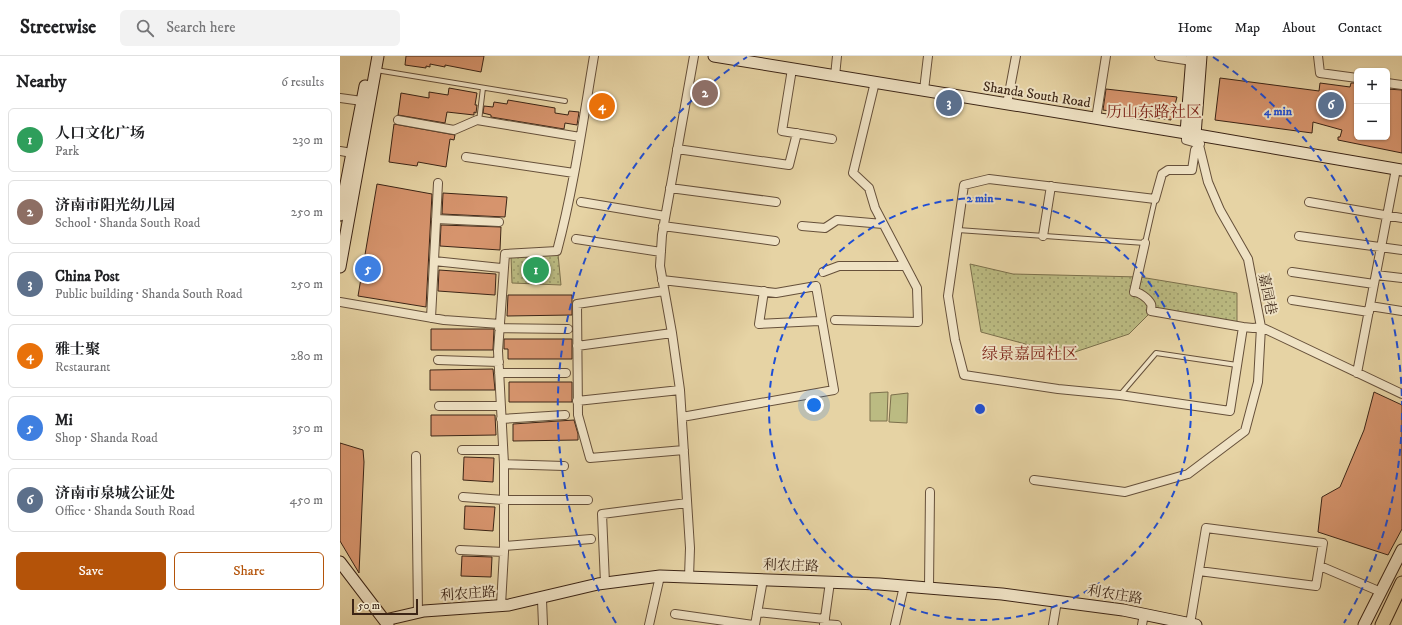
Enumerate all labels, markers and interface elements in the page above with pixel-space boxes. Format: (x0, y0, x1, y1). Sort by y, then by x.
search box (120, 10, 400, 46)
text: Streetwise (20, 16, 96, 39)
icon: search (134, 17, 156, 39)
text: Search here (166, 18, 236, 37)
text: Home (1178, 19, 1212, 37)
text: Map (1234, 19, 1260, 37)
text: About (1282, 19, 1316, 37)
text: Contact (1338, 19, 1382, 37)
map controls (1354, 68, 1390, 140)
button: + (1354, 68, 1390, 104)
text: Nearby (16, 71, 66, 93)
text: 6 results (281, 74, 324, 90)
pin: 2 (692, 78, 718, 108)
street label: Shanda South Road (982, 78, 1092, 112)
pin: 3 (936, 88, 962, 118)
pin: 6 (1318, 90, 1344, 120)
pin: 4 (589, 91, 615, 121)
district label: 历山东路社区 (1106, 102, 1202, 122)
text: 4 min (1263, 104, 1293, 119)
button: − (1354, 104, 1390, 140)
text: 人口文化广场 (55, 124, 145, 143)
text: 1 (28, 132, 32, 148)
text: 230 m (292, 132, 323, 148)
text: Park (55, 143, 79, 159)
text: 2 min (967, 191, 994, 206)
text: 济南市阳光幼儿园 (55, 196, 175, 215)
text: 2 (27, 204, 33, 220)
text: 250 m (291, 204, 323, 220)
text: School · Shanda South Road (55, 215, 200, 231)
pin: 5 (355, 254, 381, 284)
pin: 1 (523, 255, 549, 285)
text: China Post (55, 267, 120, 286)
street label: 嘉园巷 (1254, 272, 1280, 317)
text: 3 (28, 276, 32, 292)
text: 250 m (291, 276, 323, 292)
text: Public building · Shanda South Road (55, 286, 243, 302)
text: 雅士聚 (55, 340, 100, 359)
district label: 绿景嘉园社区 (982, 344, 1078, 364)
text: 4 (26, 348, 34, 364)
text: 280 m (291, 348, 323, 364)
text: Restaurant (55, 359, 111, 375)
your location (804, 395, 824, 415)
centre of rings (973, 402, 987, 416)
text: Mi (55, 411, 73, 430)
text: 5 (27, 420, 33, 436)
text: 350 m (292, 420, 323, 436)
text: Shop · Shanda Road (55, 430, 158, 446)
text: 济南市泉城公证处 (55, 484, 175, 503)
text: 6 (27, 492, 33, 508)
text: 450 m (290, 492, 323, 508)
text: Office · Shanda South Road (55, 503, 195, 519)
button: Save (16, 552, 166, 590)
button: Share (174, 552, 324, 590)
street label: 利农庄路 (763, 556, 819, 576)
street label: 利农庄路 (1086, 582, 1144, 608)
street label: 利农庄路 (440, 583, 497, 605)
scale bar (352, 597, 418, 616)
text: 50 m (358, 599, 380, 613)

